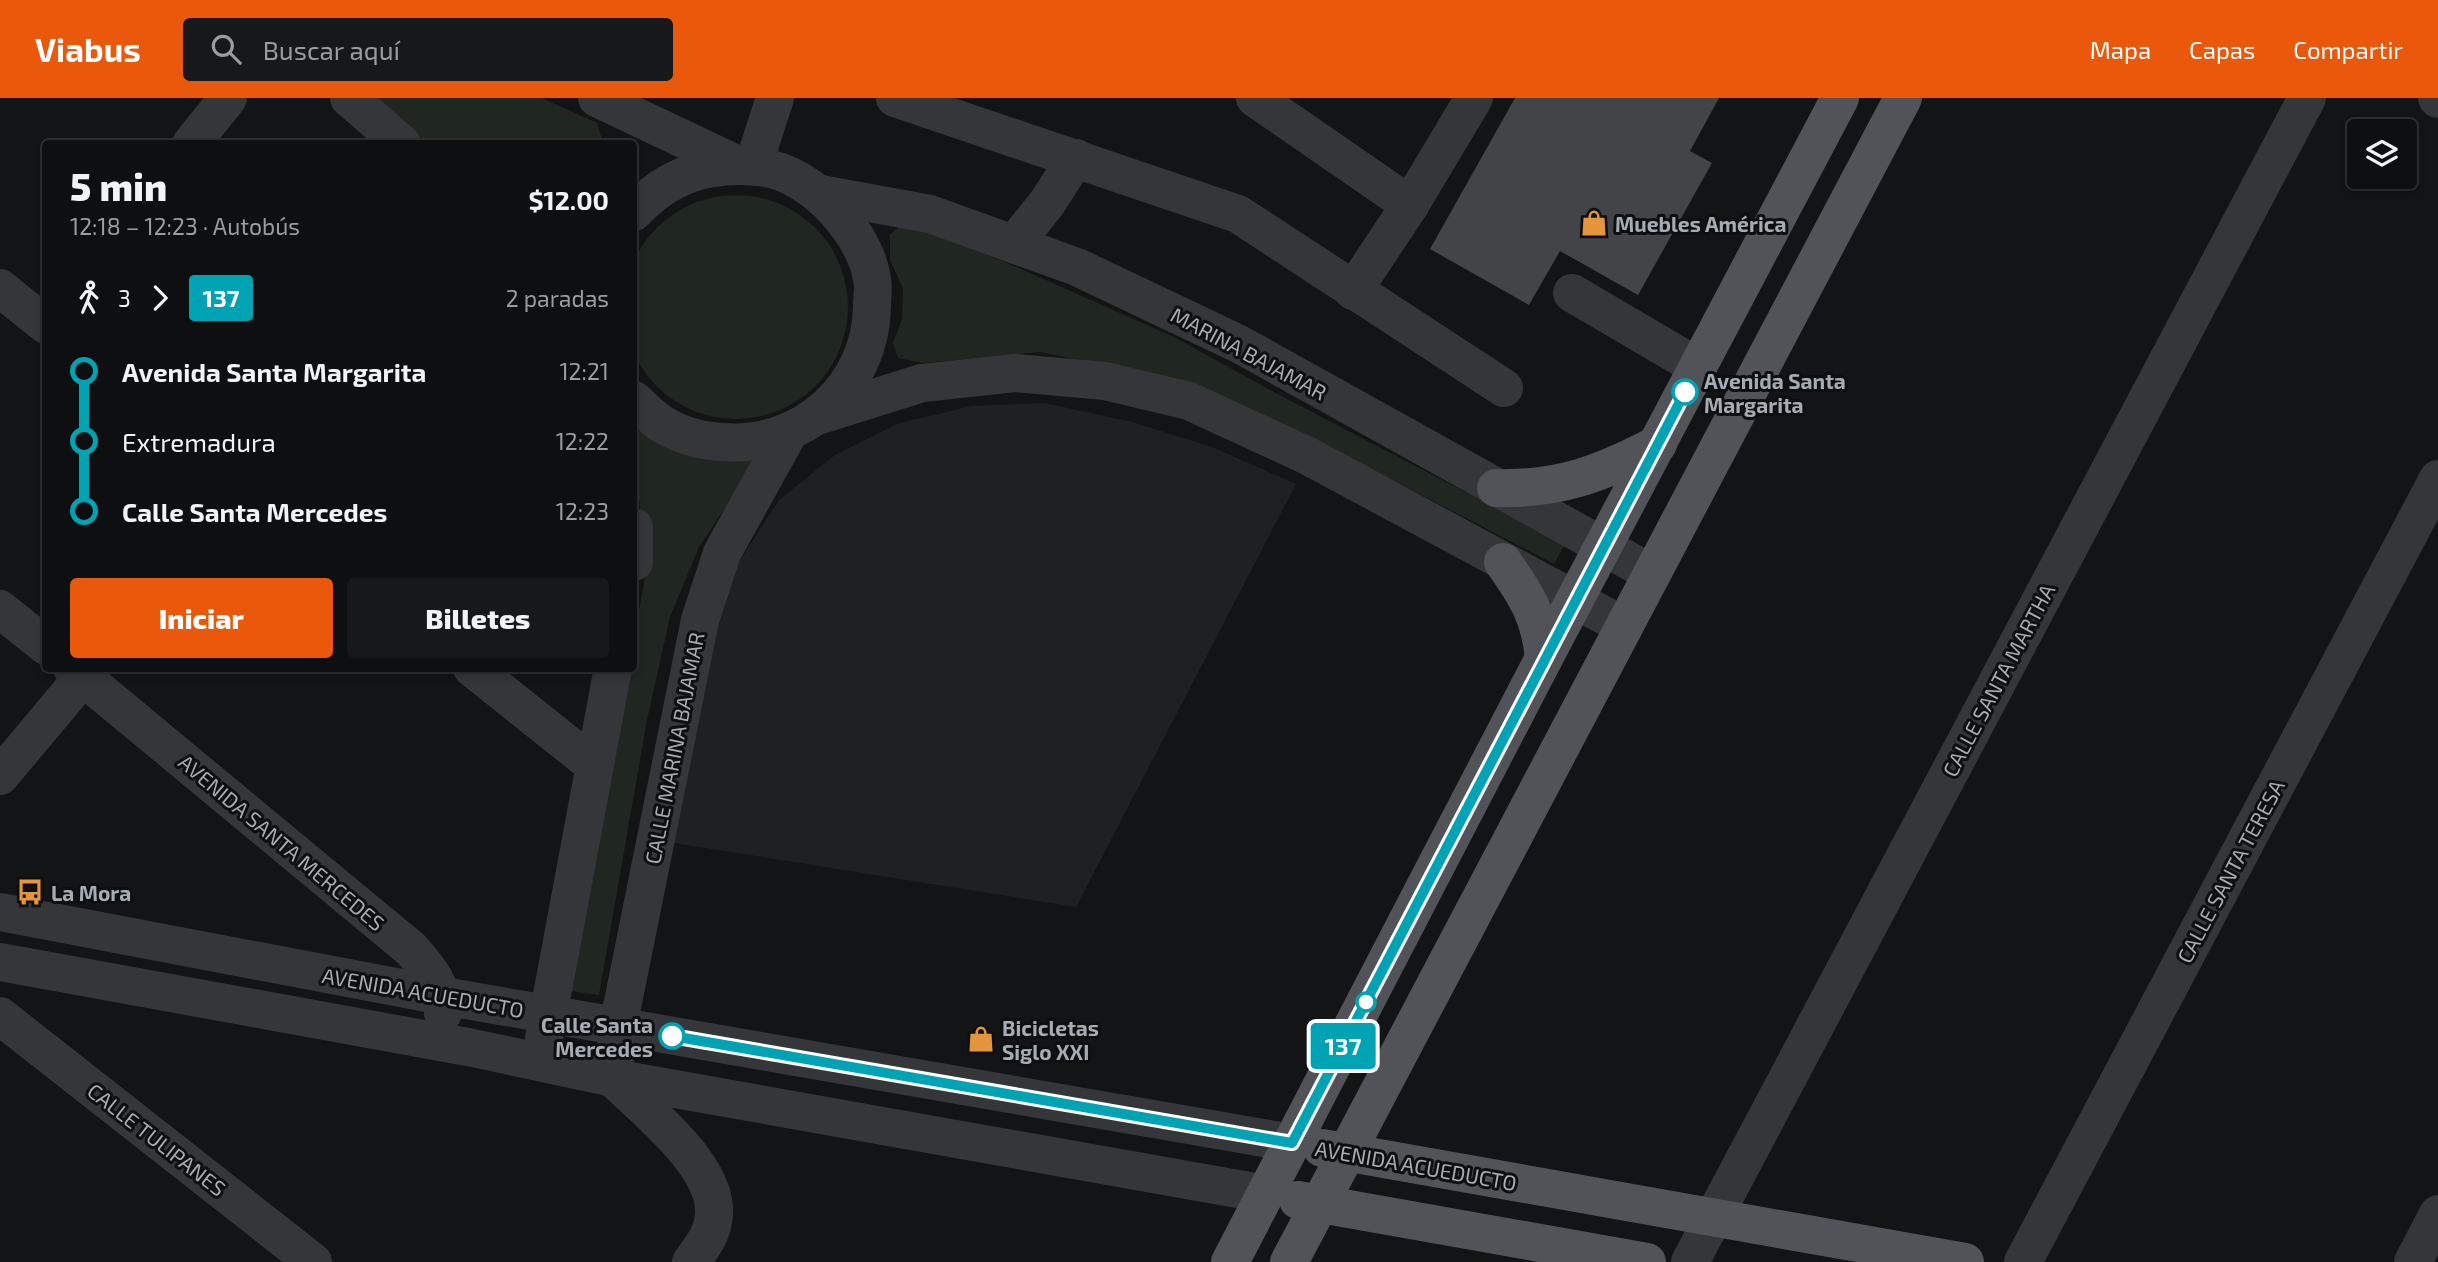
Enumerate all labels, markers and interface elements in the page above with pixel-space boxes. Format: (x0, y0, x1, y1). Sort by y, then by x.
search box (183, 18, 673, 81)
text: Viabus (35, 29, 141, 69)
icon: search (207, 30, 245, 68)
text: Buscar aquí (263, 34, 400, 65)
text: Mapa (2090, 35, 2151, 64)
text: Capas (2189, 35, 2255, 64)
text: Compartir (2293, 35, 2403, 64)
map controls (2347, 119, 2417, 189)
button: layers (2347, 119, 2417, 189)
text: 5 min (70, 163, 167, 209)
text: $12.00 (528, 184, 609, 215)
shop icon: Muebles América (1579, 208, 1609, 238)
place label: Muebles América (1615, 211, 1786, 236)
text: 12:18 – 12:23 · Autobús (70, 212, 300, 240)
icon: walk (70, 279, 108, 317)
icon: forward (141, 279, 179, 317)
text: 137 (203, 283, 239, 312)
text: 3 (118, 284, 131, 312)
text: 2 paradas (506, 284, 609, 312)
street label: MARINA BAJAMAR (1167, 301, 1331, 405)
text: Avenida Santa Margarita (122, 356, 426, 387)
text: 12:21 (559, 357, 609, 385)
place label: Avenida Santa Margarita (1704, 368, 1846, 417)
marker: Avenida Santa Margarita (1672, 379, 1698, 405)
text: Extremadura (122, 426, 276, 457)
text: 12:22 (556, 427, 609, 455)
text: Calle Santa Mercedes (122, 496, 387, 527)
text: 12:23 (556, 497, 609, 525)
button: Iniciar (70, 578, 333, 658)
button: Billetes (347, 578, 609, 658)
street label: CALLE SANTA MARTHA (1937, 579, 2059, 781)
street label: CALLE MARINA BAJAMAR (639, 630, 709, 866)
street label: AVENIDA SANTA MERCEDES (174, 749, 390, 935)
street label: CALLE SANTA TERESA (2171, 775, 2289, 967)
bus stop icon: La Mora (15, 877, 45, 907)
place label: La Mora (51, 880, 131, 905)
street label: AVENIDA ACUEDUCTO (320, 962, 526, 1022)
unlabelled marker (1356, 992, 1376, 1012)
place label: Calle Santa Mercedes (541, 1012, 653, 1061)
place label: Bicicletas Siglo XXI (1002, 1015, 1099, 1064)
marker: Calle Santa Mercedes (659, 1023, 685, 1049)
line badge: 137 (1303, 1023, 1383, 1069)
shop icon: Bicicletas Siglo XXI (966, 1024, 996, 1054)
text: 137 (1325, 1031, 1361, 1060)
street label: CALLE TULIPANES (83, 1077, 231, 1201)
street label: AVENIDA ACUEDUCTO (1313, 1135, 1519, 1195)

